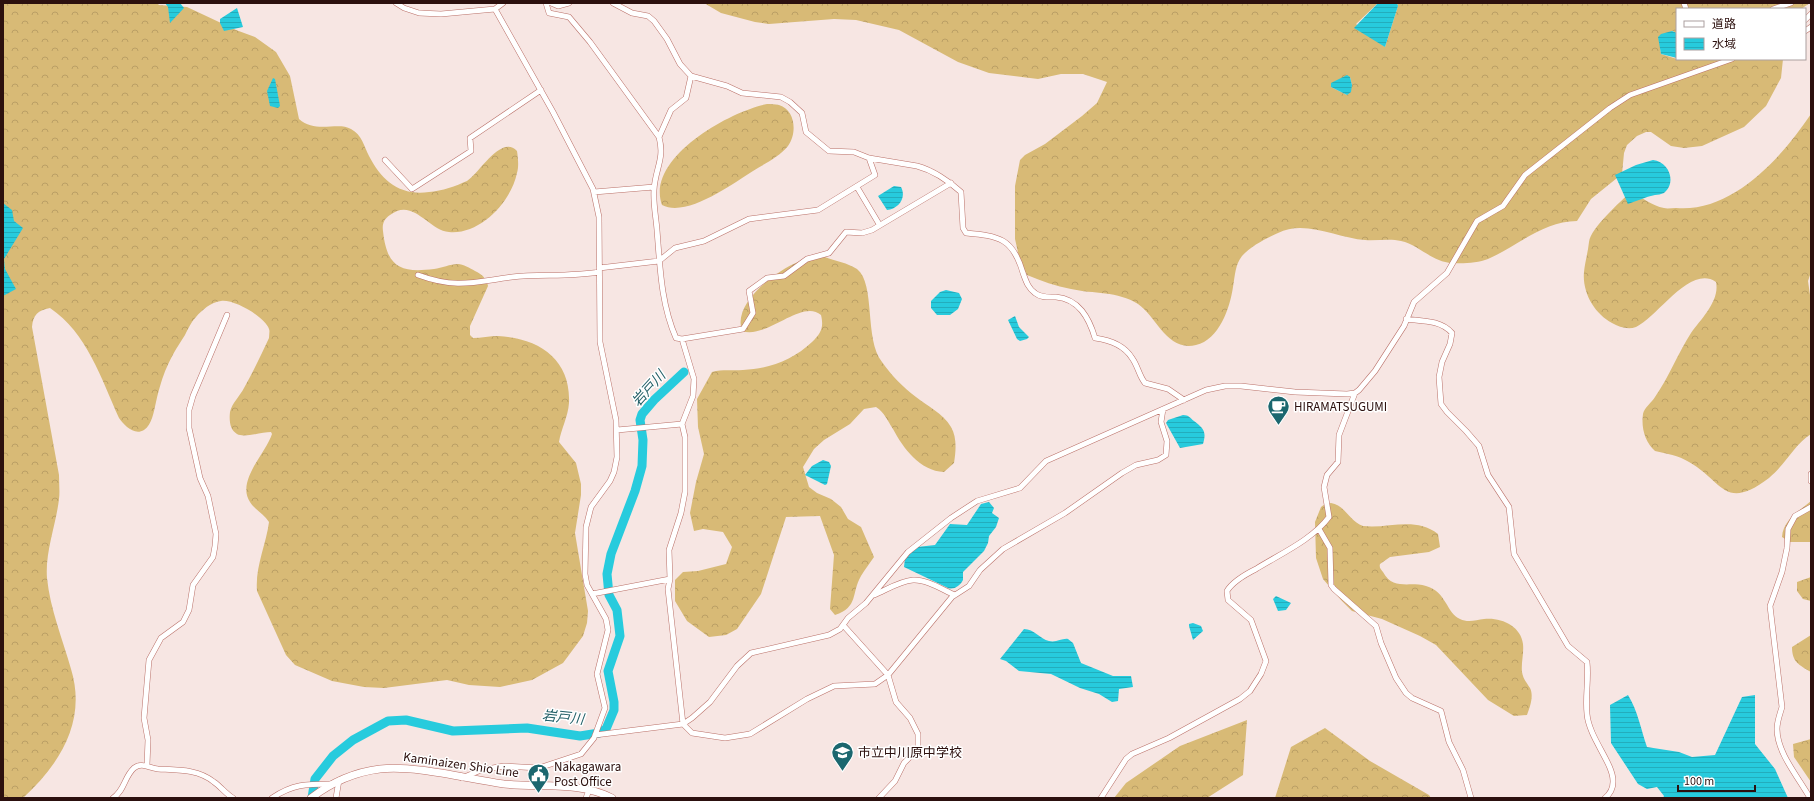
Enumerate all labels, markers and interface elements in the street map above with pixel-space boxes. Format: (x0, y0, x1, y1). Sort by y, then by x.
legend (1676, 8, 1806, 60)
text: 道路 (1712, 16, 1736, 33)
text: 水域 (1712, 36, 1736, 53)
water label: 岩戸川 (628, 365, 672, 411)
cafe icon: HIRAMATSUGUMI (1266, 394, 1292, 427)
place label: HIRAMATSUGUMI (1294, 398, 1387, 416)
water label: 岩戸川 (541, 706, 587, 730)
school or university icon: 市立中川原中学校 (829, 740, 855, 773)
place label: 市立中川原中学校 (858, 744, 962, 762)
street label: Kaminaizen Shio Line (402, 748, 520, 782)
place label: Nakagawara Post Office (554, 758, 621, 791)
public building icon: Nakagawara Post Office (525, 761, 551, 794)
scale bar (1678, 767, 1755, 793)
text: 100 m (1684, 773, 1714, 790)

